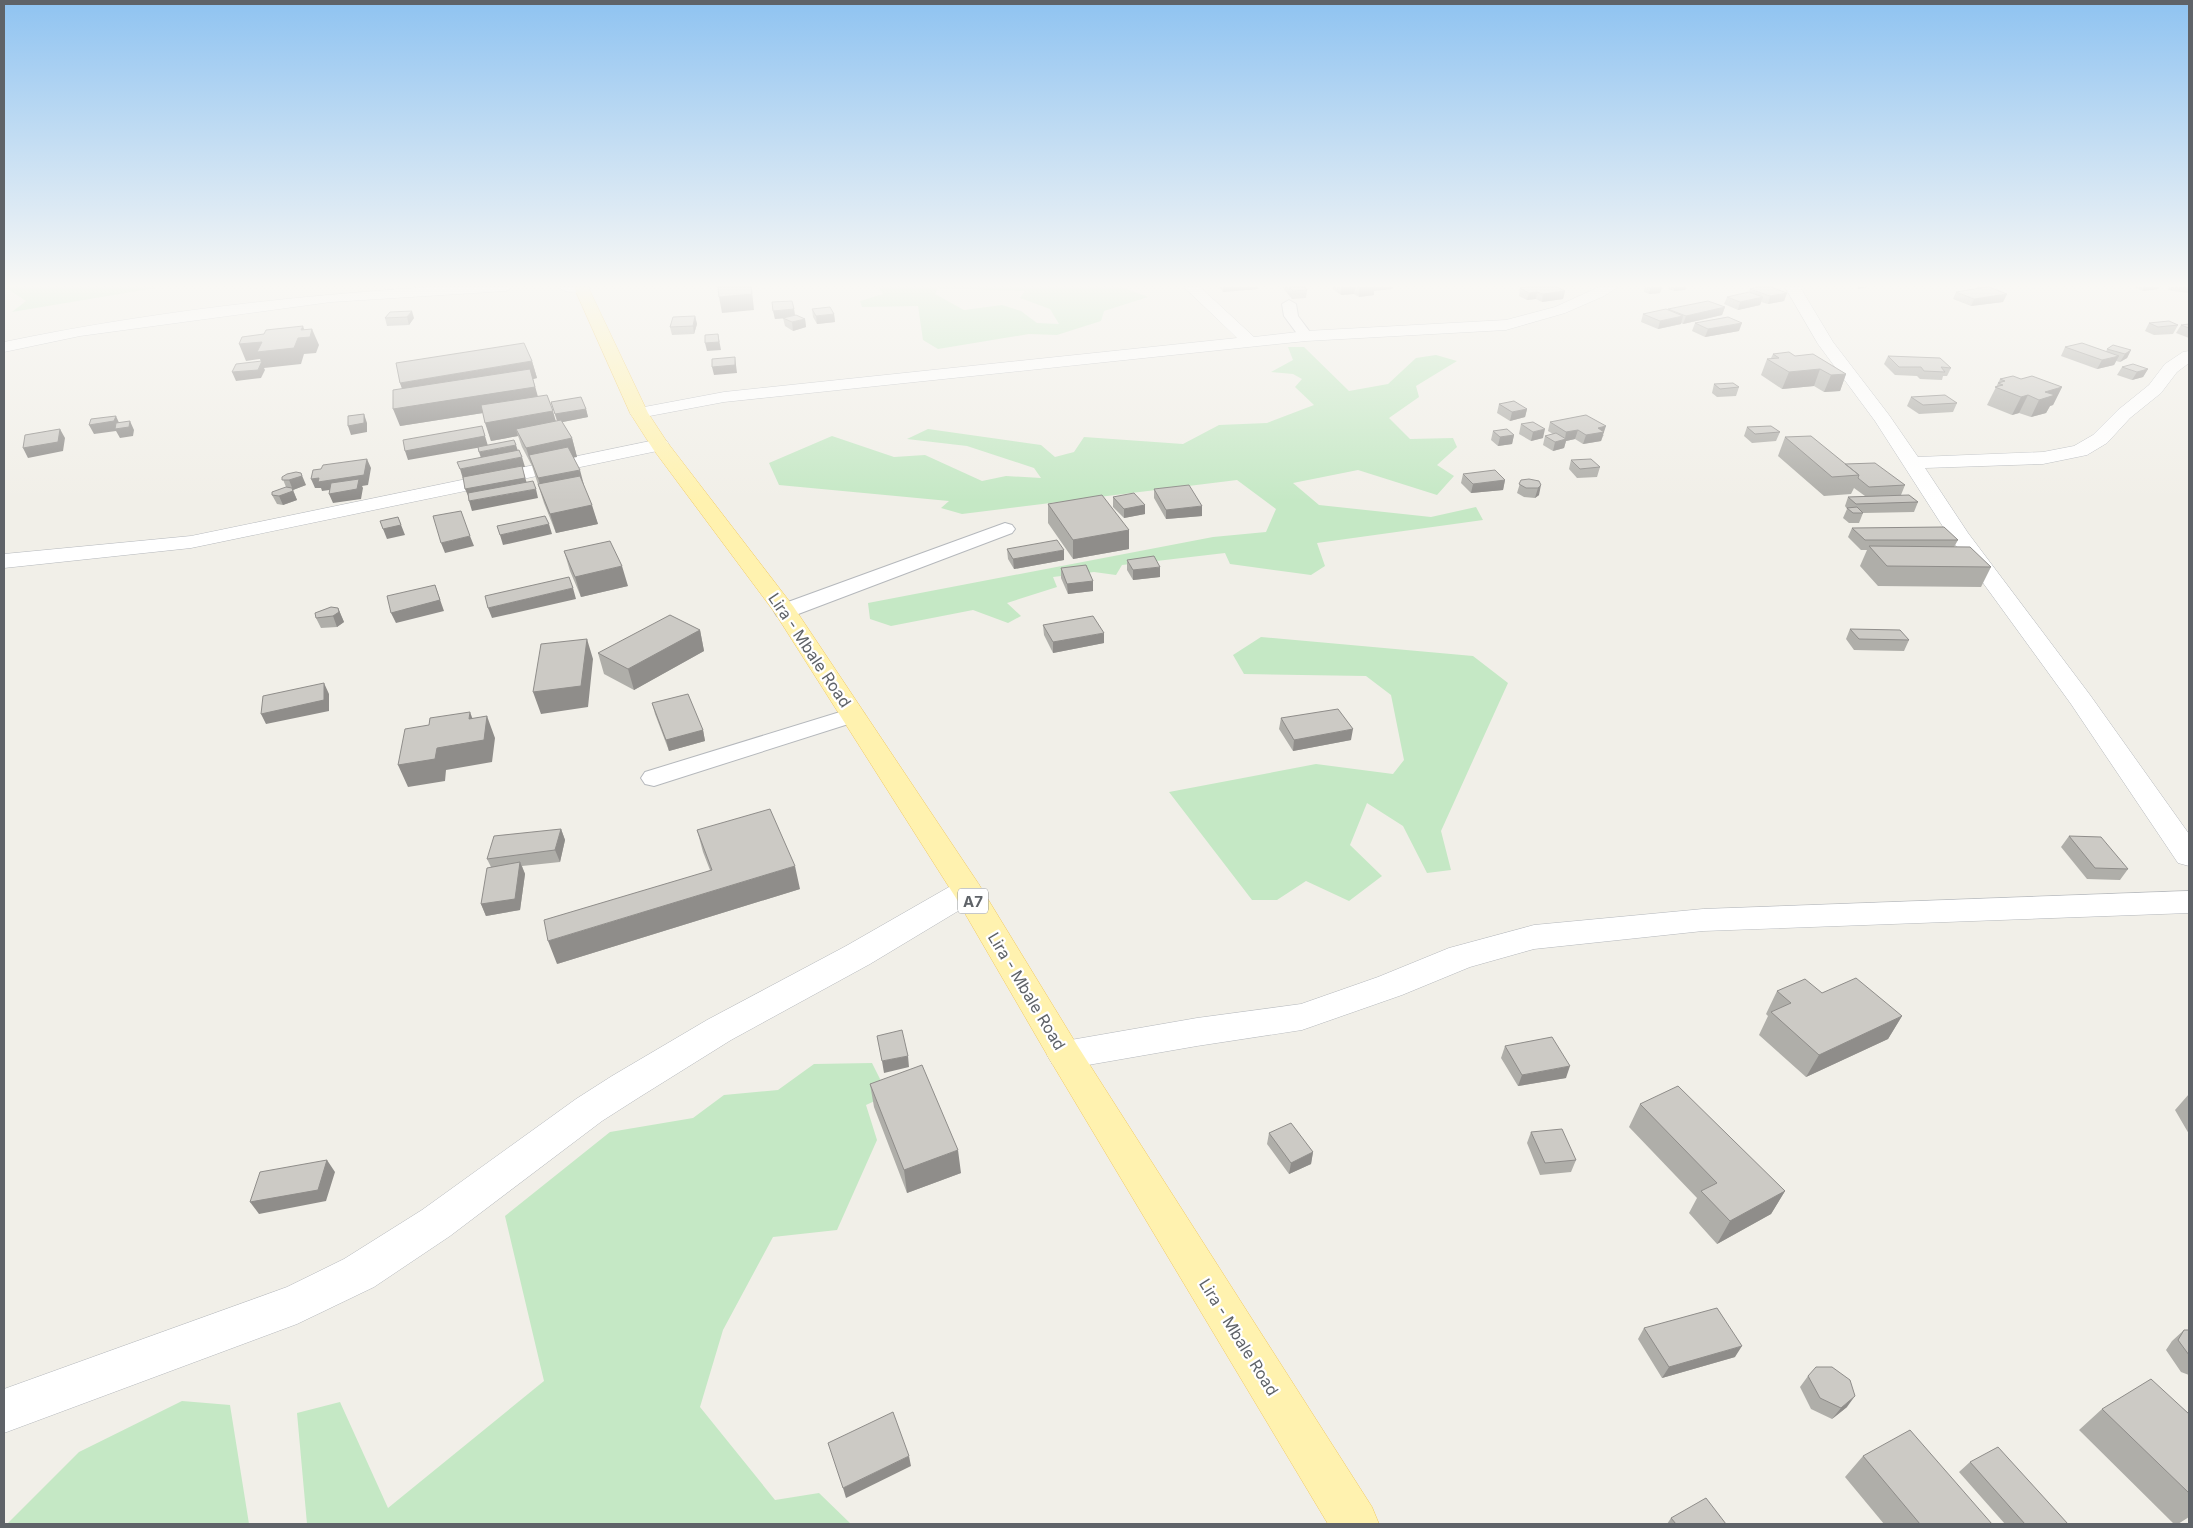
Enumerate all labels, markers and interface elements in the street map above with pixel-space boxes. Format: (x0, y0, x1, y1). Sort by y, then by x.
street label: Lira - Mbale Road (764, 589, 856, 711)
road number: A7 (958, 888, 988, 914)
street label: Lira - Mbale Road (984, 928, 1070, 1054)
street label: Lira - Mbale Road (1195, 1275, 1283, 1399)

